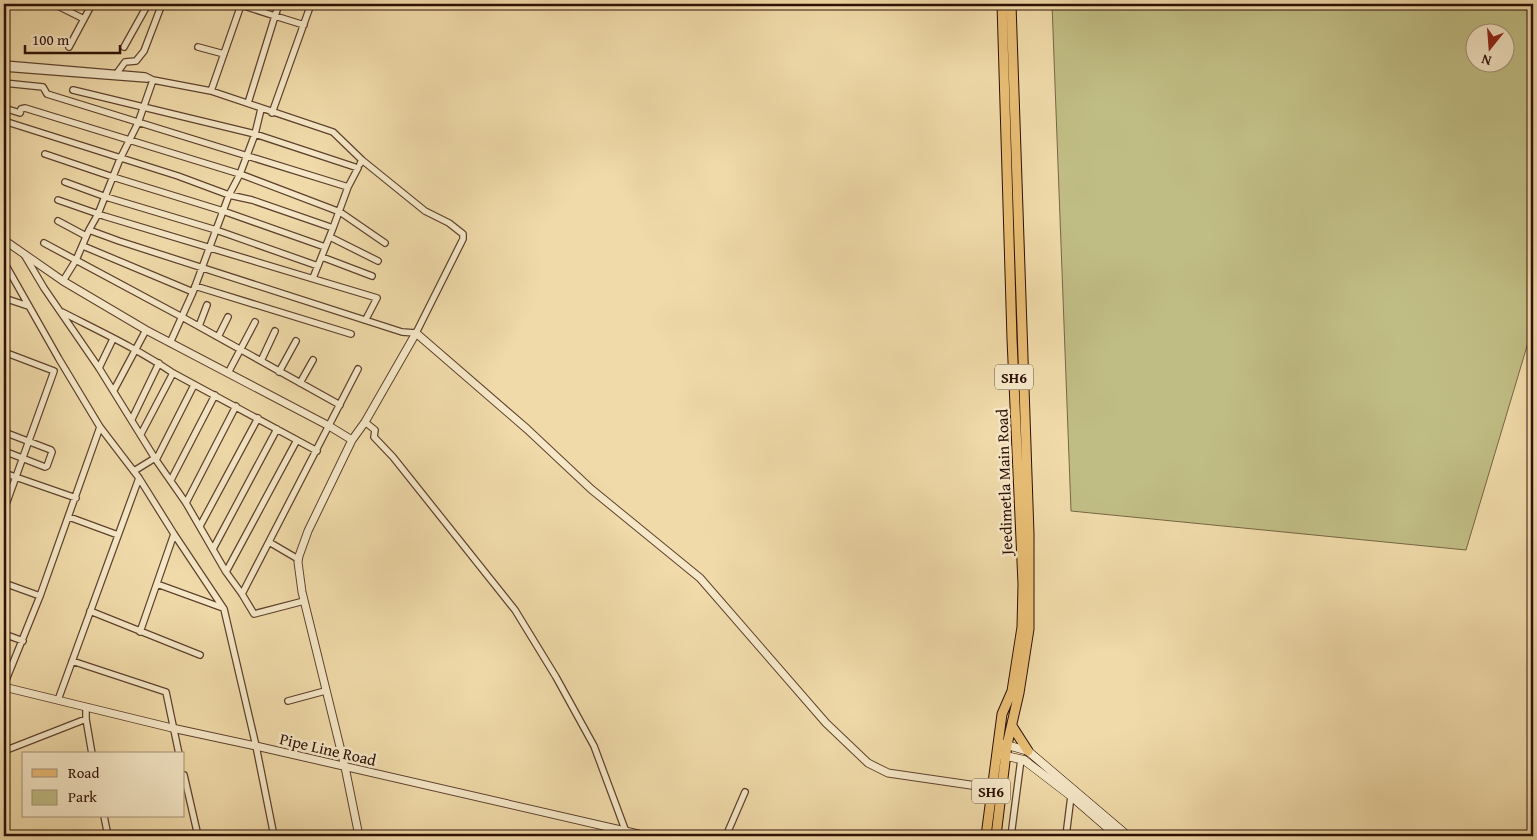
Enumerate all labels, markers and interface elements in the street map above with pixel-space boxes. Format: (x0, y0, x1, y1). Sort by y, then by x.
scale bar (25, 22, 120, 54)
north arrow (1464, 22, 1514, 72)
text: 100 m (32, 29, 70, 50)
text: N (1478, 49, 1494, 71)
road number: SH6 (995, 364, 1033, 390)
street label: Jeedimetla Main Road (989, 408, 1019, 557)
street label: Pipe Line Road (277, 726, 379, 772)
legend (22, 752, 185, 818)
text: Road (68, 762, 99, 783)
road number: SH6 (972, 778, 1010, 804)
text: Park (68, 786, 97, 807)

